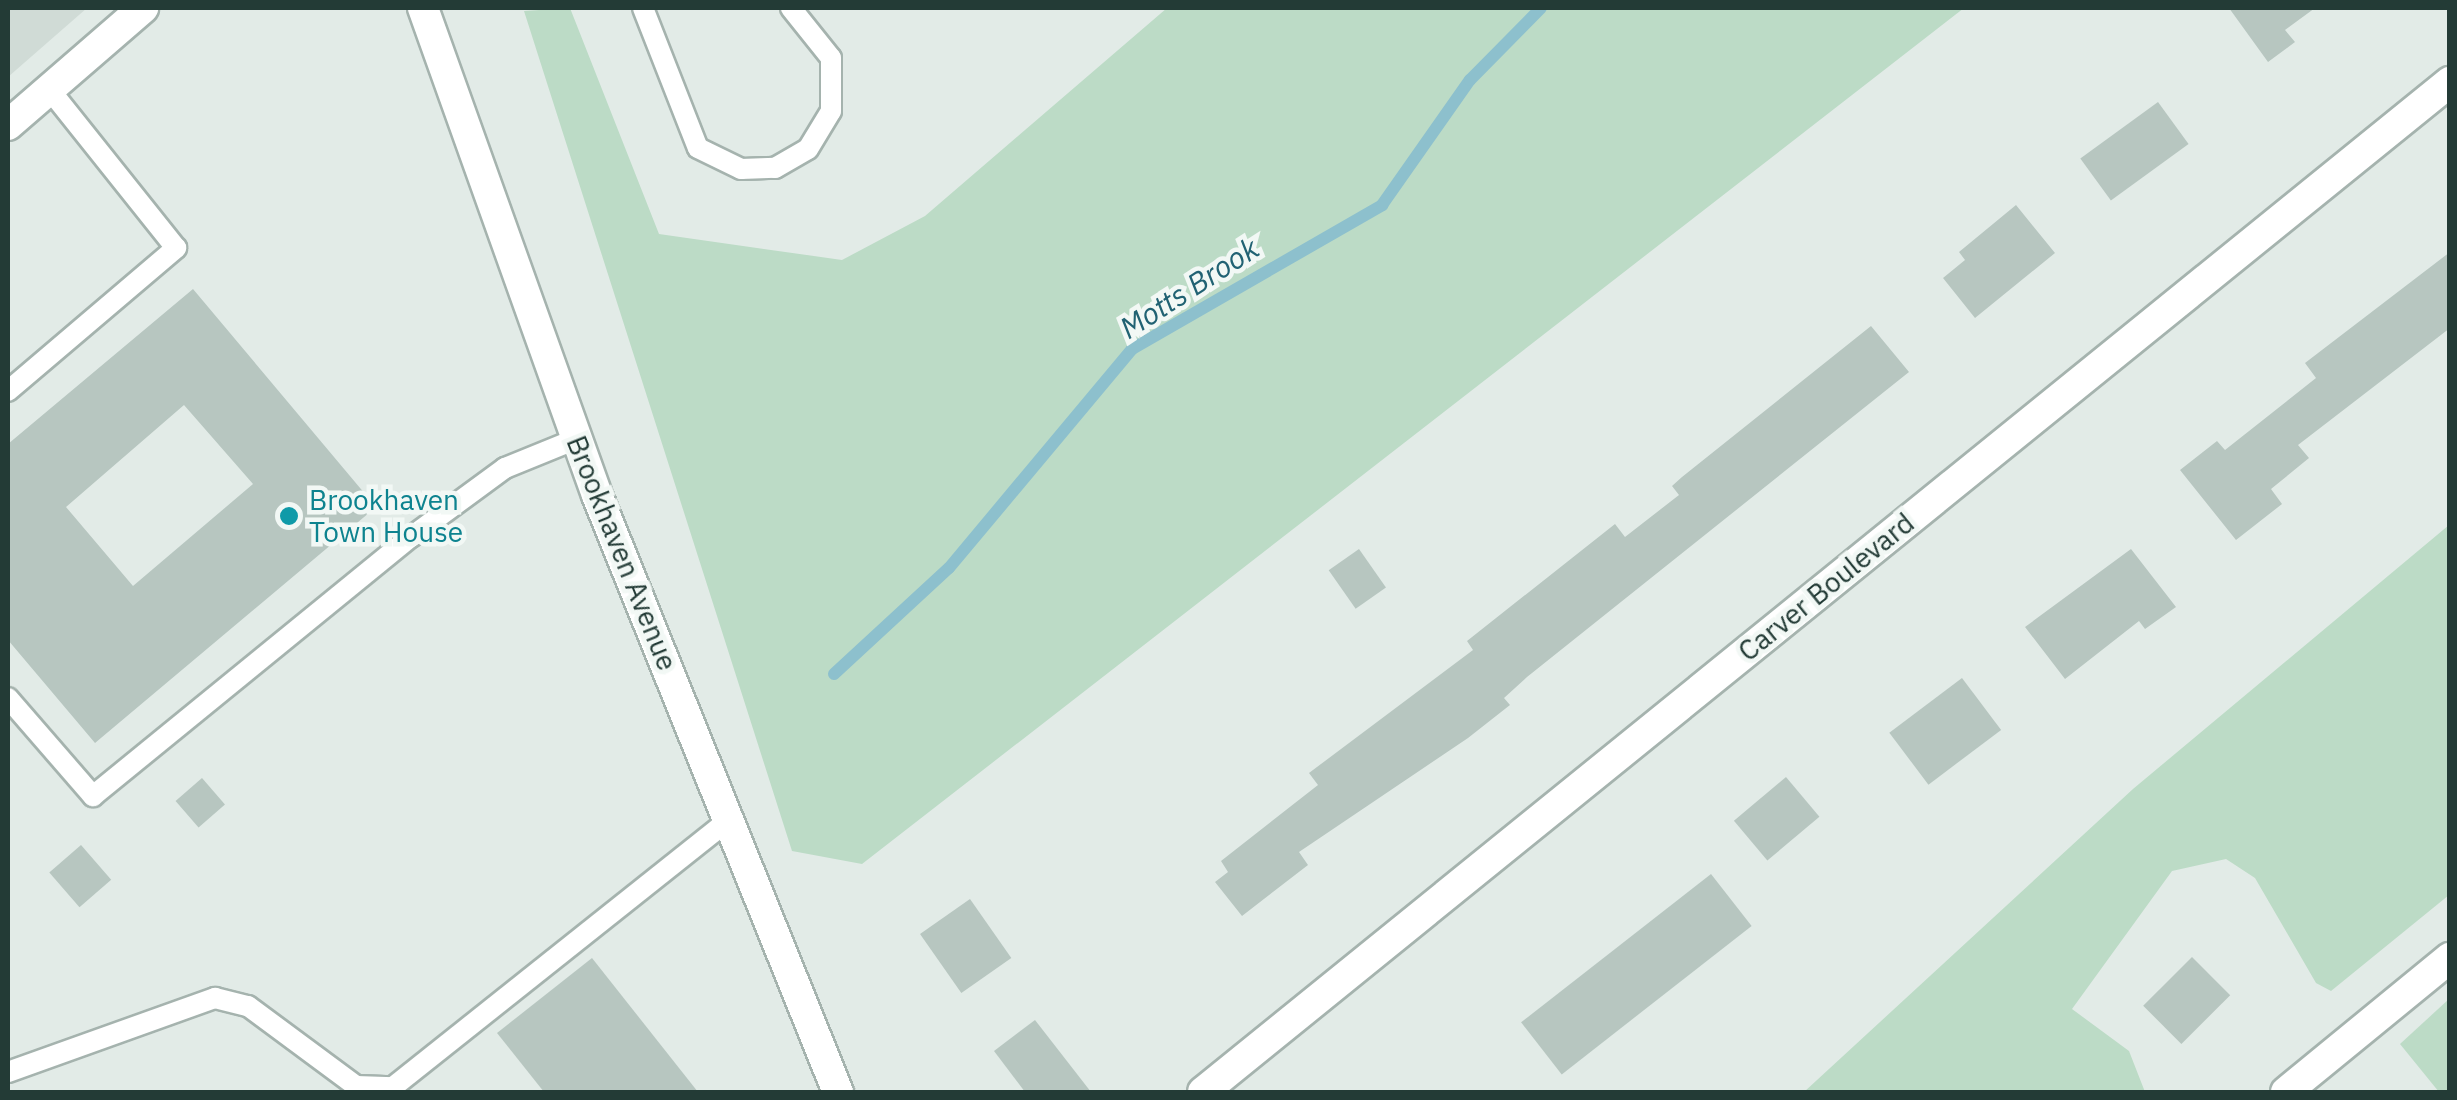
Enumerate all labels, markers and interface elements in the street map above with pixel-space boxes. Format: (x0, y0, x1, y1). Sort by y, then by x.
water label: Motts Brook (1113, 230, 1265, 346)
street label: Brookhaven Avenue (560, 431, 684, 675)
place label: Brookhaven Town House (309, 483, 463, 549)
marker: Brookhaven Town House (278, 505, 300, 527)
street label: Carver Boulevard (1731, 506, 1921, 668)

